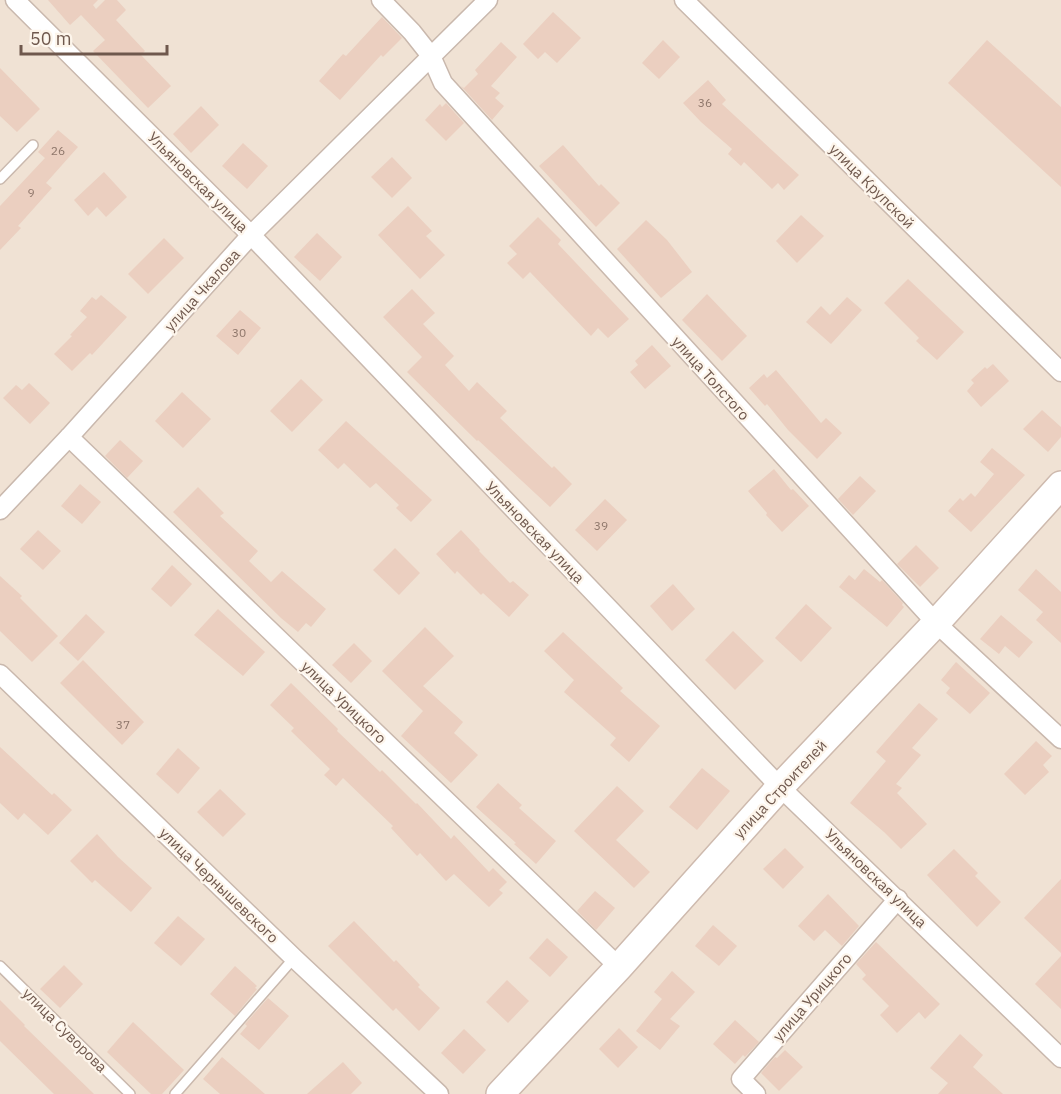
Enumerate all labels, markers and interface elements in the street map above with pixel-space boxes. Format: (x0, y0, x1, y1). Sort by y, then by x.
scale bar (21, 18, 166, 56)
text: 50 m (30, 27, 72, 50)
house number: 36 (698, 95, 712, 110)
street label: Ульяновская улица (144, 128, 252, 236)
street label: улица Крупской (826, 140, 918, 232)
house number: 26 (51, 143, 65, 158)
house number: 9 (27, 185, 35, 200)
street label: улица Чкалова (160, 245, 244, 335)
house number: 30 (232, 325, 246, 340)
street label: улица Толстого (668, 332, 754, 424)
street label: Ульяновская улица (481, 477, 589, 587)
house number: 39 (594, 518, 608, 533)
street label: улица Урицкого (297, 657, 391, 747)
house number: 37 (116, 717, 130, 732)
street label: улица Строителей (729, 736, 831, 842)
street label: улица Чернышевского (155, 823, 283, 947)
street label: Ульяновская улица (821, 824, 931, 932)
street label: улица Урицкого (768, 949, 856, 1045)
street label: улица Суворова (19, 984, 111, 1076)

